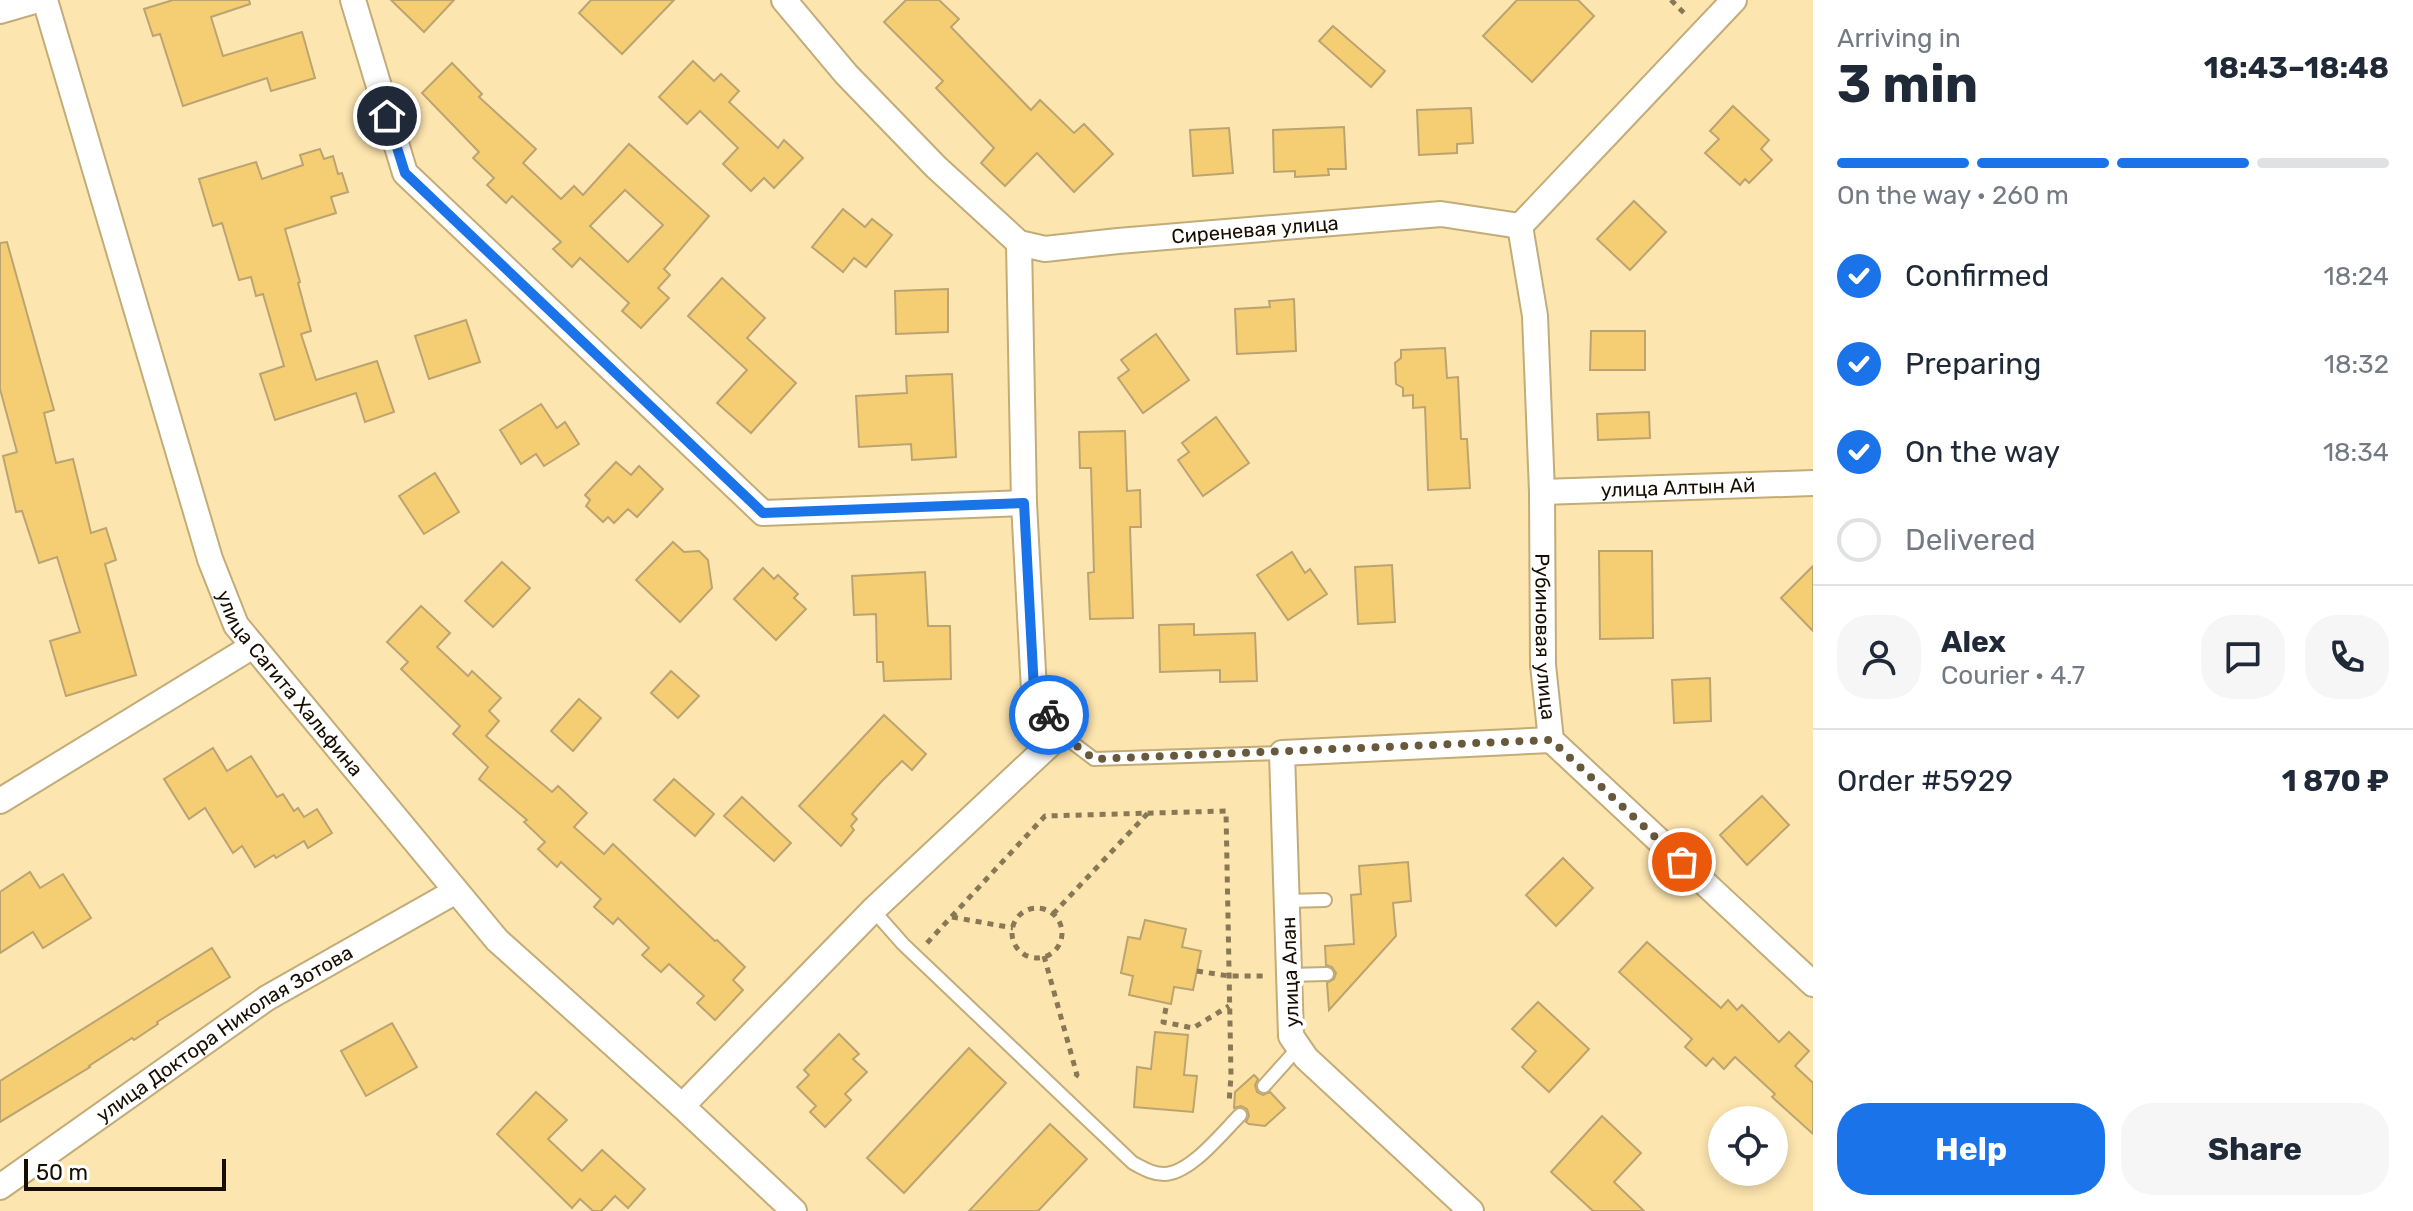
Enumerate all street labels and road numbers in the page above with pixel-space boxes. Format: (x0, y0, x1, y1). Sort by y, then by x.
street label: Сиреневая улица (1170, 211, 1339, 248)
street label: улица Алтын Ай (1600, 473, 1756, 502)
street label: Рубиновая улица (1530, 553, 1561, 721)
street label: улица Сагита Хальфина (212, 587, 368, 781)
street label: улица Алан (1276, 916, 1304, 1028)
street label: улица Доктора Николая Зотова (91, 940, 357, 1127)

